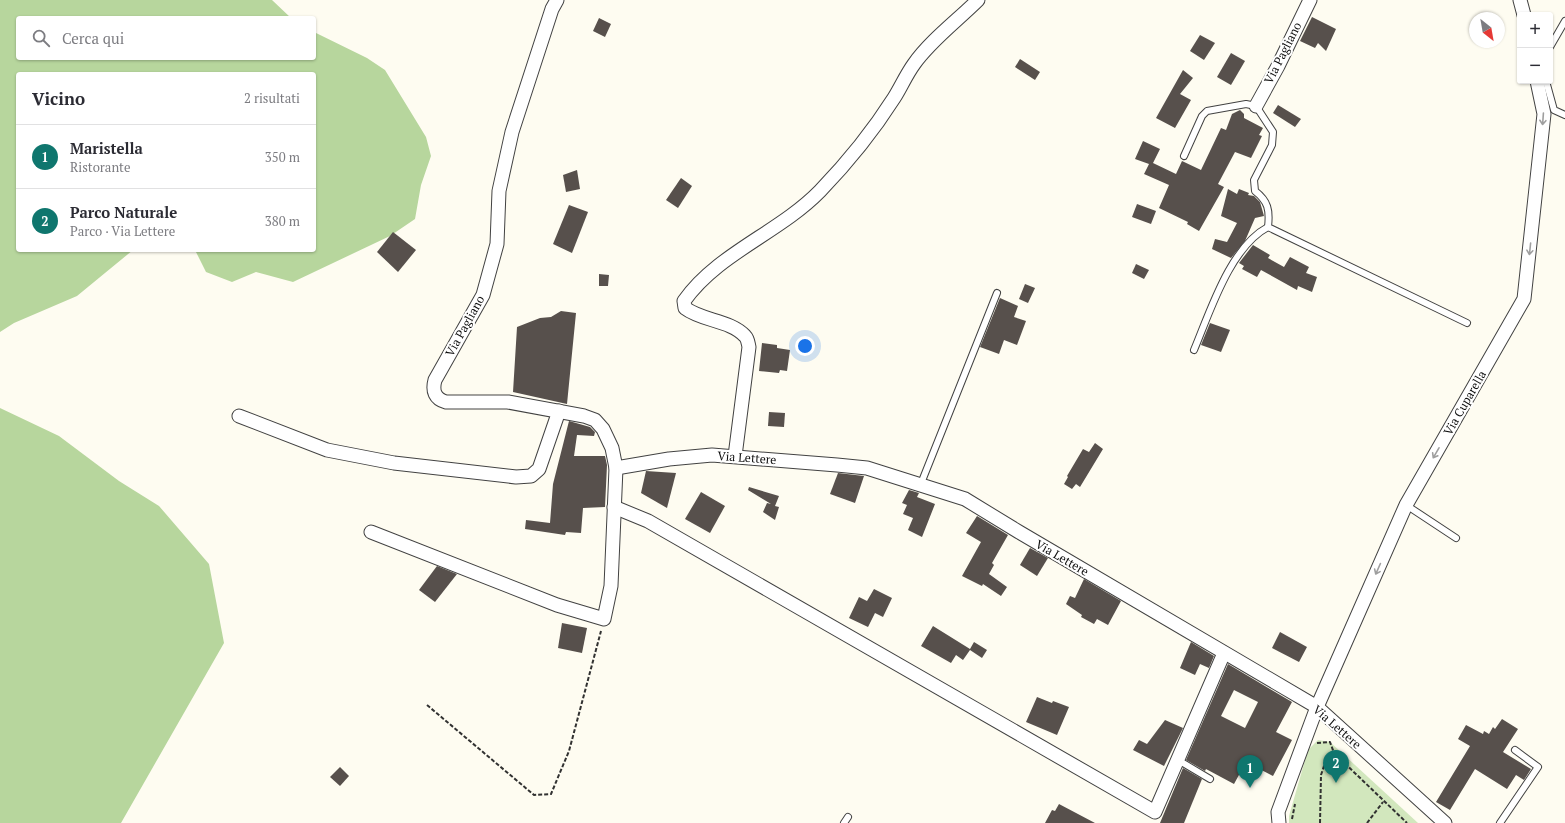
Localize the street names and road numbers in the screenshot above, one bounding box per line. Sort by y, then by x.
street label: Via Pagliano [1261,19,1305,86]
street label: Via Pagliano [442,292,488,359]
street label: Via Cuparella [1440,368,1489,438]
street label: Via Lettere [717,448,777,467]
street label: Via Lettere [1033,536,1092,579]
street label: Via Lettere [1310,702,1365,752]

